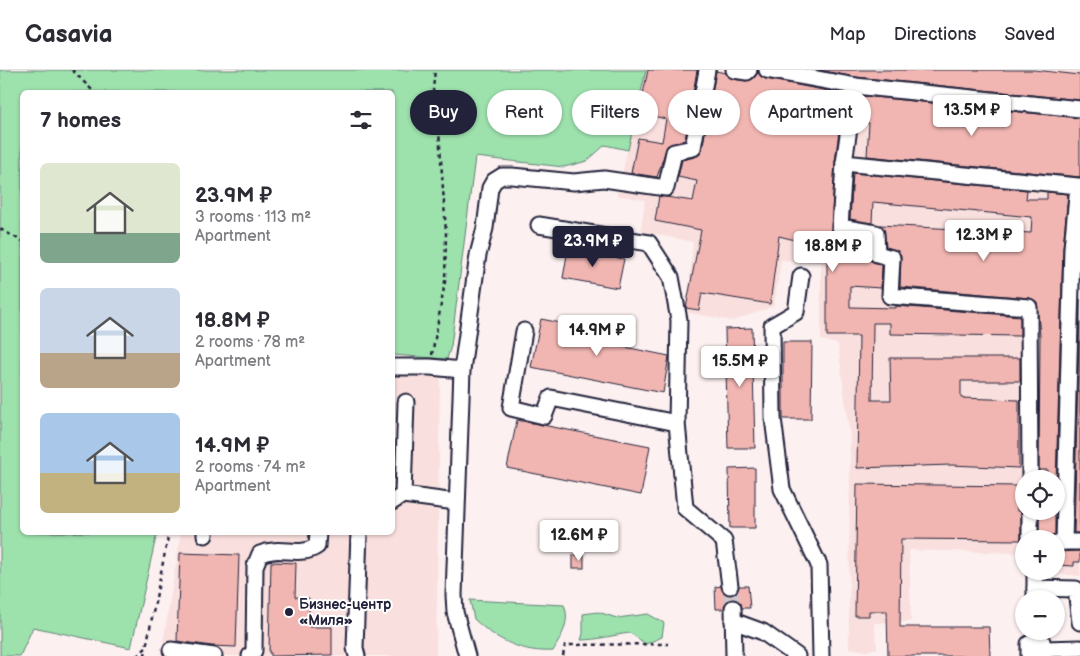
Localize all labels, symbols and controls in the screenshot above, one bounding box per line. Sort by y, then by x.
text: Casavia [25,20,112,49]
text: Map [830,24,866,45]
text: Directions [894,24,976,45]
text: Saved [1004,24,1055,45]
chip: Buy [410,90,477,135]
chip: Rent [487,90,562,135]
chip: Filters [572,90,658,135]
chip: New [668,90,740,135]
chip: Apartment [750,90,871,135]
pin: 13.5M ₽ [926,94,1018,137]
text: 13.5M ₽ [944,101,1000,120]
icon: filters [347,106,375,134]
text: 7 homes [40,108,121,133]
icon: home [80,183,140,243]
text: 23.9M ₽ [195,183,272,208]
text: 3 rooms · 113 m² [195,208,311,227]
pin: 12.3M ₽ [938,220,1030,262]
pin: 23.9M ₽ [547,226,639,268]
text: 12.3M ₽ [956,226,1012,245]
text: Apartment [195,227,271,246]
pin: 18.8M ₽ [787,230,879,273]
text: 23.9M ₽ [564,232,622,251]
text: 18.8M ₽ [805,237,861,256]
icon: home [80,308,140,368]
text: 18.8M ₽ [195,308,270,333]
pin: 14.9M ₽ [551,314,643,357]
text: 14.9M ₽ [569,321,625,340]
text: 2 rooms · 78 m² [195,333,305,352]
pin: 15.5M ₽ [694,346,786,388]
text: Apartment [195,352,271,371]
text: 15.5M ₽ [712,352,768,371]
icon: home [80,433,140,493]
text: 14.9M ₽ [195,433,269,458]
text: 2 rooms · 74 m² [195,458,306,477]
map controls [1015,470,1065,640]
button: locate [1015,470,1065,520]
text: Apartment [195,477,271,496]
pin: 12.6M ₽ [533,520,625,562]
text: 12.6M ₽ [551,526,607,545]
button: + [1015,530,1065,580]
button: − [1015,590,1065,640]
place label: Бизнес-центр «Миля» [299,596,392,629]
marker: Бизнес-центр «Миля» [283,606,295,618]

